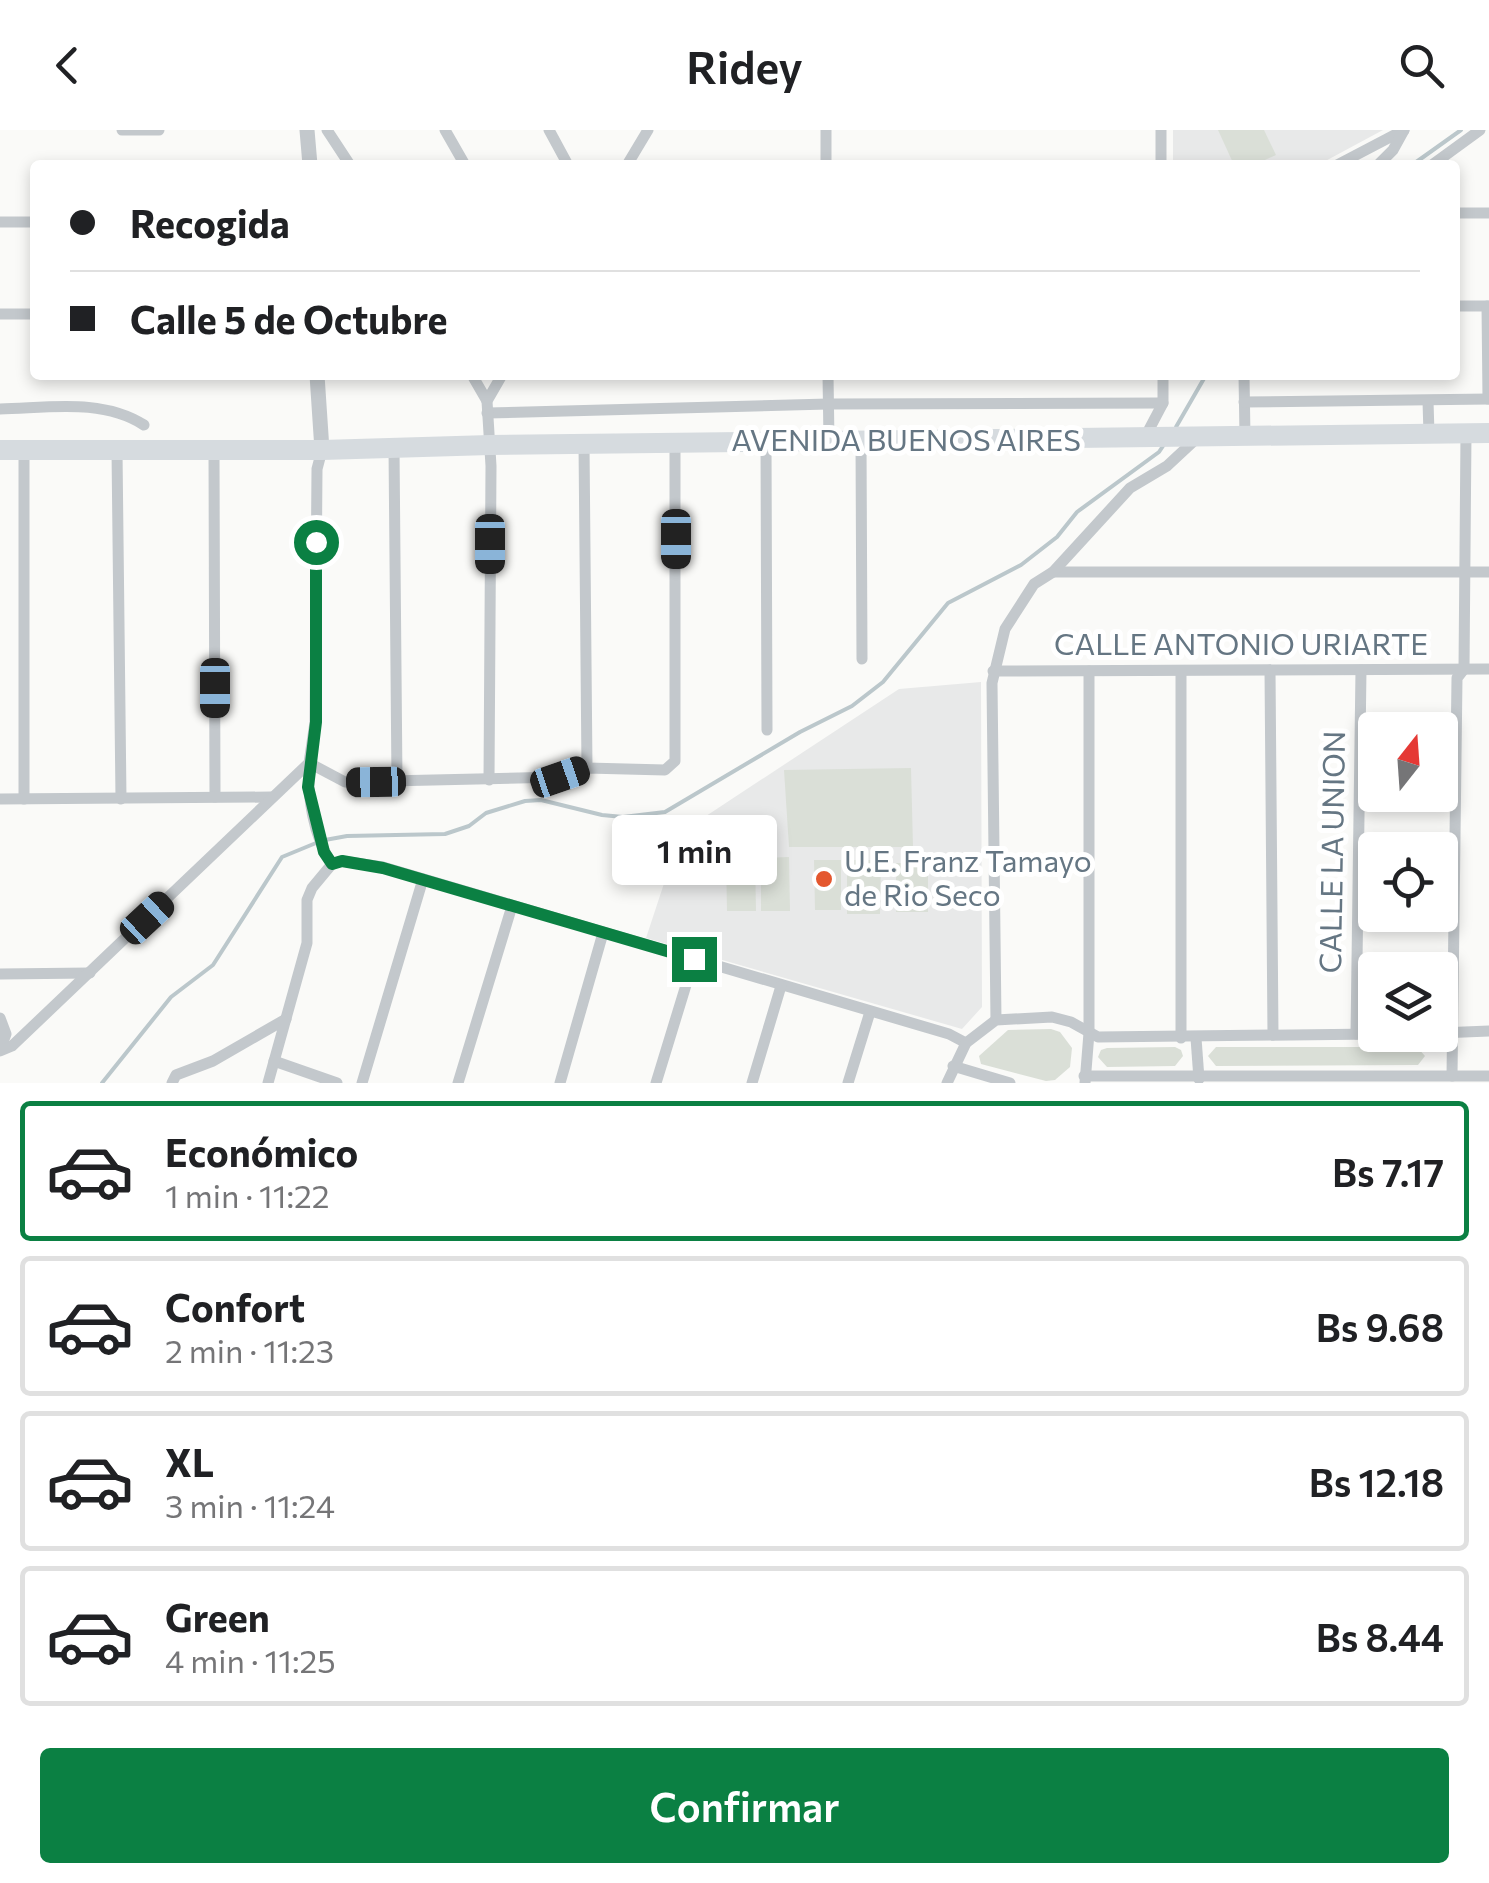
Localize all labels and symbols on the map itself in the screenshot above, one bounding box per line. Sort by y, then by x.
street label: AVENIDA BUENOS AIRES [731,420,1081,457]
car [661,509,691,569]
car [475,514,505,574]
route start [294,520,339,565]
street label: CALLE ANTONIO URIARTE [1054,624,1428,661]
car [200,658,230,718]
north arrow [1358,712,1458,812]
street label: CALLE LA UNION [1310,730,1351,974]
car [527,753,593,801]
car [346,766,406,798]
callout: 1 min [612,814,776,884]
place label: U.E. Franz Tamayo de Rio Seco [844,841,1092,912]
marker: U.E. Franz Tamayo de Rio Seco [813,868,835,890]
car [115,887,179,949]
route end [672,937,717,982]

